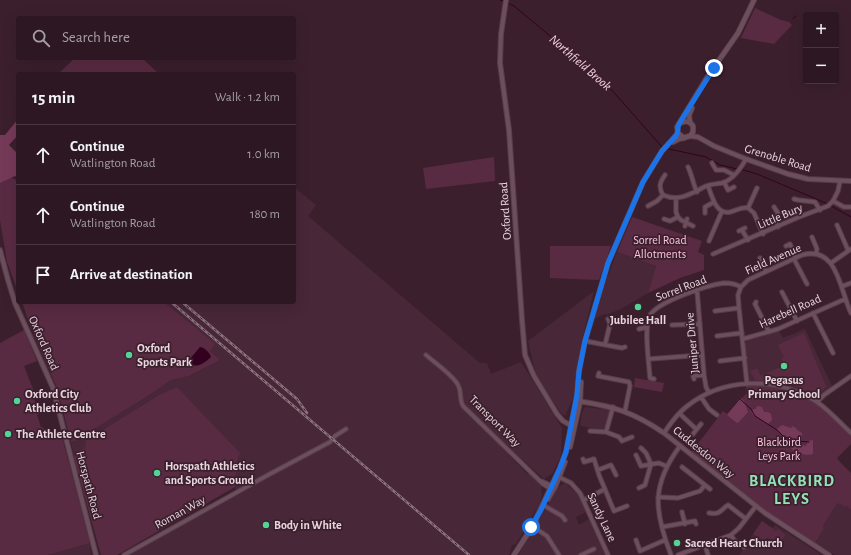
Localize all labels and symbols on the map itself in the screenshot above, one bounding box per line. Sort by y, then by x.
water label: Northfield Brook [546,33,614,93]
route end [705,59,723,77]
street label: Grenoble Road [743,142,813,174]
street label: Oxford Road [497,182,513,240]
street label: Little Bury [756,201,805,232]
park label: Sorrel Road Allotments [633,234,687,260]
street label: Field Avenue [743,241,803,277]
street label: Sorrel Road [654,273,708,303]
street label: Harebell Road [757,292,823,330]
marker: Jubilee Hall [633,302,643,312]
street label: Juniper Drive [683,312,701,374]
street label: Oxford Road [27,314,61,372]
place label: Jubilee Hall [610,314,666,326]
place label: Oxford Sports Park [137,342,192,368]
marker: Oxford Sports Park [124,350,134,360]
marker: Pegasus Primary School [779,361,789,371]
place label: Pegasus Primary School [748,374,820,401]
place label: Oxford City Athletics Club [25,388,91,414]
street label: Transport Way [466,393,523,450]
marker: Oxford City Athletics Club [12,396,22,406]
street label: Cuddesdon Way [670,424,737,481]
place label: The Athlete Centre [16,428,106,440]
marker: The Athlete Centre [3,429,13,439]
park label: Blackbird Leys Park [757,436,801,463]
street label: Horspath Road [74,450,104,520]
place label: Horspath Athletics and Sports Ground [165,460,255,486]
marker: Horspath Athletics and Sports Ground [152,468,162,478]
district label: BLACKBIRD LEYS [749,473,835,507]
street label: Sandy Lane [585,491,619,544]
street label: Roman Way [153,493,208,532]
route start [522,518,540,536]
place label: Body in White [274,519,342,532]
marker: Body in White [261,520,271,530]
place label: Sacred Heart Church [685,537,783,549]
marker: Sacred Heart Church [672,538,682,548]

